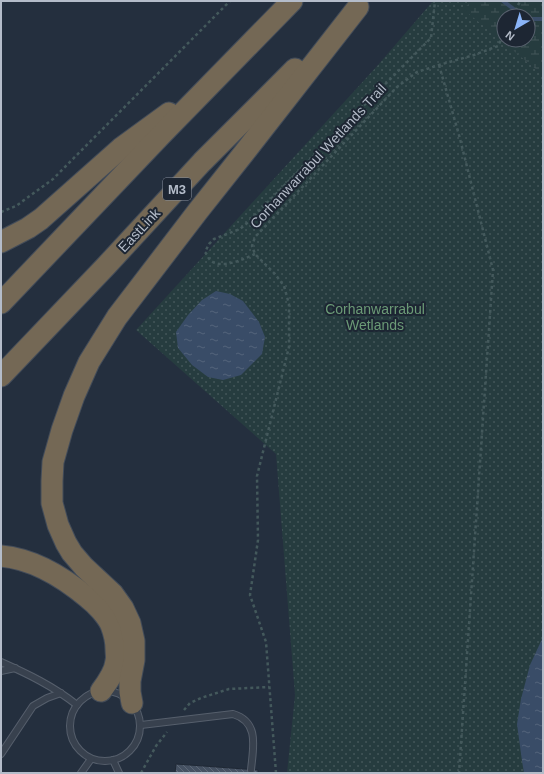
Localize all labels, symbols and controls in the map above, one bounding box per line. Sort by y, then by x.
north arrow [496,8,536,48]
text: N [503,29,517,43]
street label: Corhanwarrabul Wetlands Trail [247,80,389,232]
road number: M3 [163,178,191,200]
street label: EastLink [115,204,164,255]
park label: Corhanwarrabul Wetlands [325,301,425,333]

